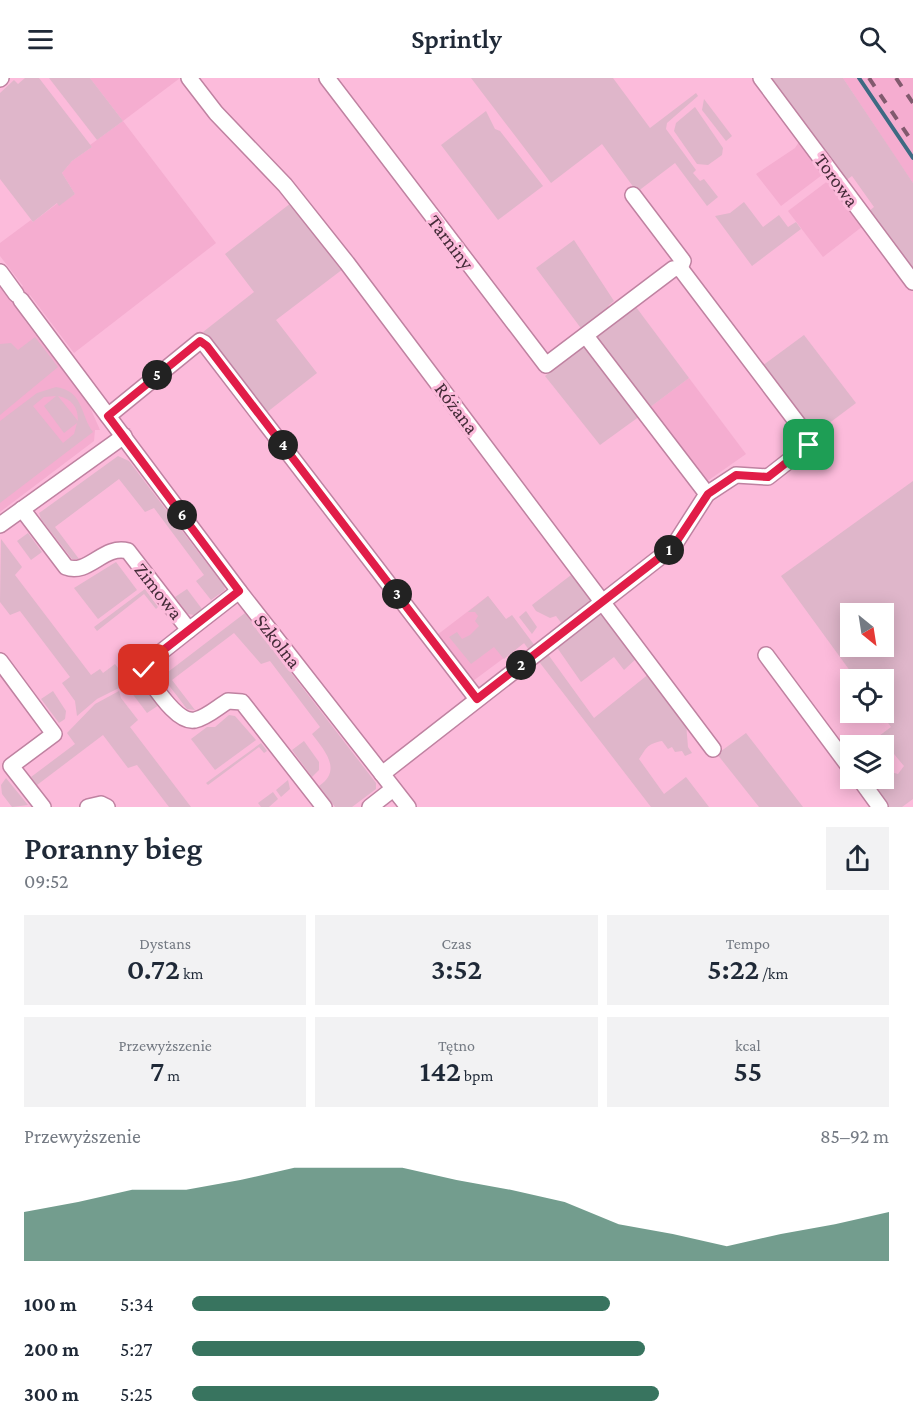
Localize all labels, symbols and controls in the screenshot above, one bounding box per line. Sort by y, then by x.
icon: menu [24,23,57,56]
icon: search [856,23,889,56]
text: Sprintly [411,24,502,54]
street label: Torowa [810,149,864,211]
street label: Tarniny [423,210,479,275]
pin: 5 [142,360,172,390]
text: 5 [153,366,161,383]
street label: Różana [431,378,483,438]
pin [783,419,834,470]
icon: arrive [792,428,825,461]
pin: 4 [268,430,298,460]
text: 4 [279,436,287,453]
pin: 6 [167,500,197,530]
text: 6 [178,506,186,523]
pin: 1 [654,535,684,565]
text: 1 [666,541,672,558]
street label: Zimowa [130,558,188,624]
pin: 3 [382,579,412,609]
text: 3 [393,585,401,602]
north arrow [840,603,894,657]
map controls [840,603,894,789]
street label: Szkolna [250,610,306,672]
pin [118,644,169,695]
pin: 2 [506,650,536,680]
icon: check [127,653,160,686]
text: 2 [517,656,525,673]
button: locate [840,669,894,723]
button: layers [840,735,894,789]
button: share [826,827,889,890]
text: Poranny bieg [24,829,203,866]
text: 09:52 [24,870,69,892]
text: Dystans [139,935,191,952]
text: Czas [442,935,471,952]
text: Tempo [726,935,770,952]
text: 0.72 [127,952,180,985]
text: 3:52 [431,952,482,985]
text: 5:22 [707,952,759,985]
text: km [180,965,203,982]
text: /km [759,965,788,982]
text: Przewyższenie [118,1037,212,1054]
text: Tętno [438,1037,475,1054]
text: kcal [735,1037,761,1054]
text: 7 [150,1054,164,1087]
text: 142 [420,1054,461,1087]
text: 55 [734,1054,762,1087]
text: m [164,1067,180,1084]
text: bpm [461,1067,493,1084]
text: Przewyższenie [24,1125,141,1147]
text: 85–92 m [820,1125,889,1147]
text: 100 m [24,1293,77,1315]
text: 5:34 [120,1293,154,1315]
text: 200 m [24,1338,79,1360]
text: 5:27 [120,1338,152,1360]
text: 300 m [24,1383,79,1405]
text: 5:25 [120,1383,153,1405]

